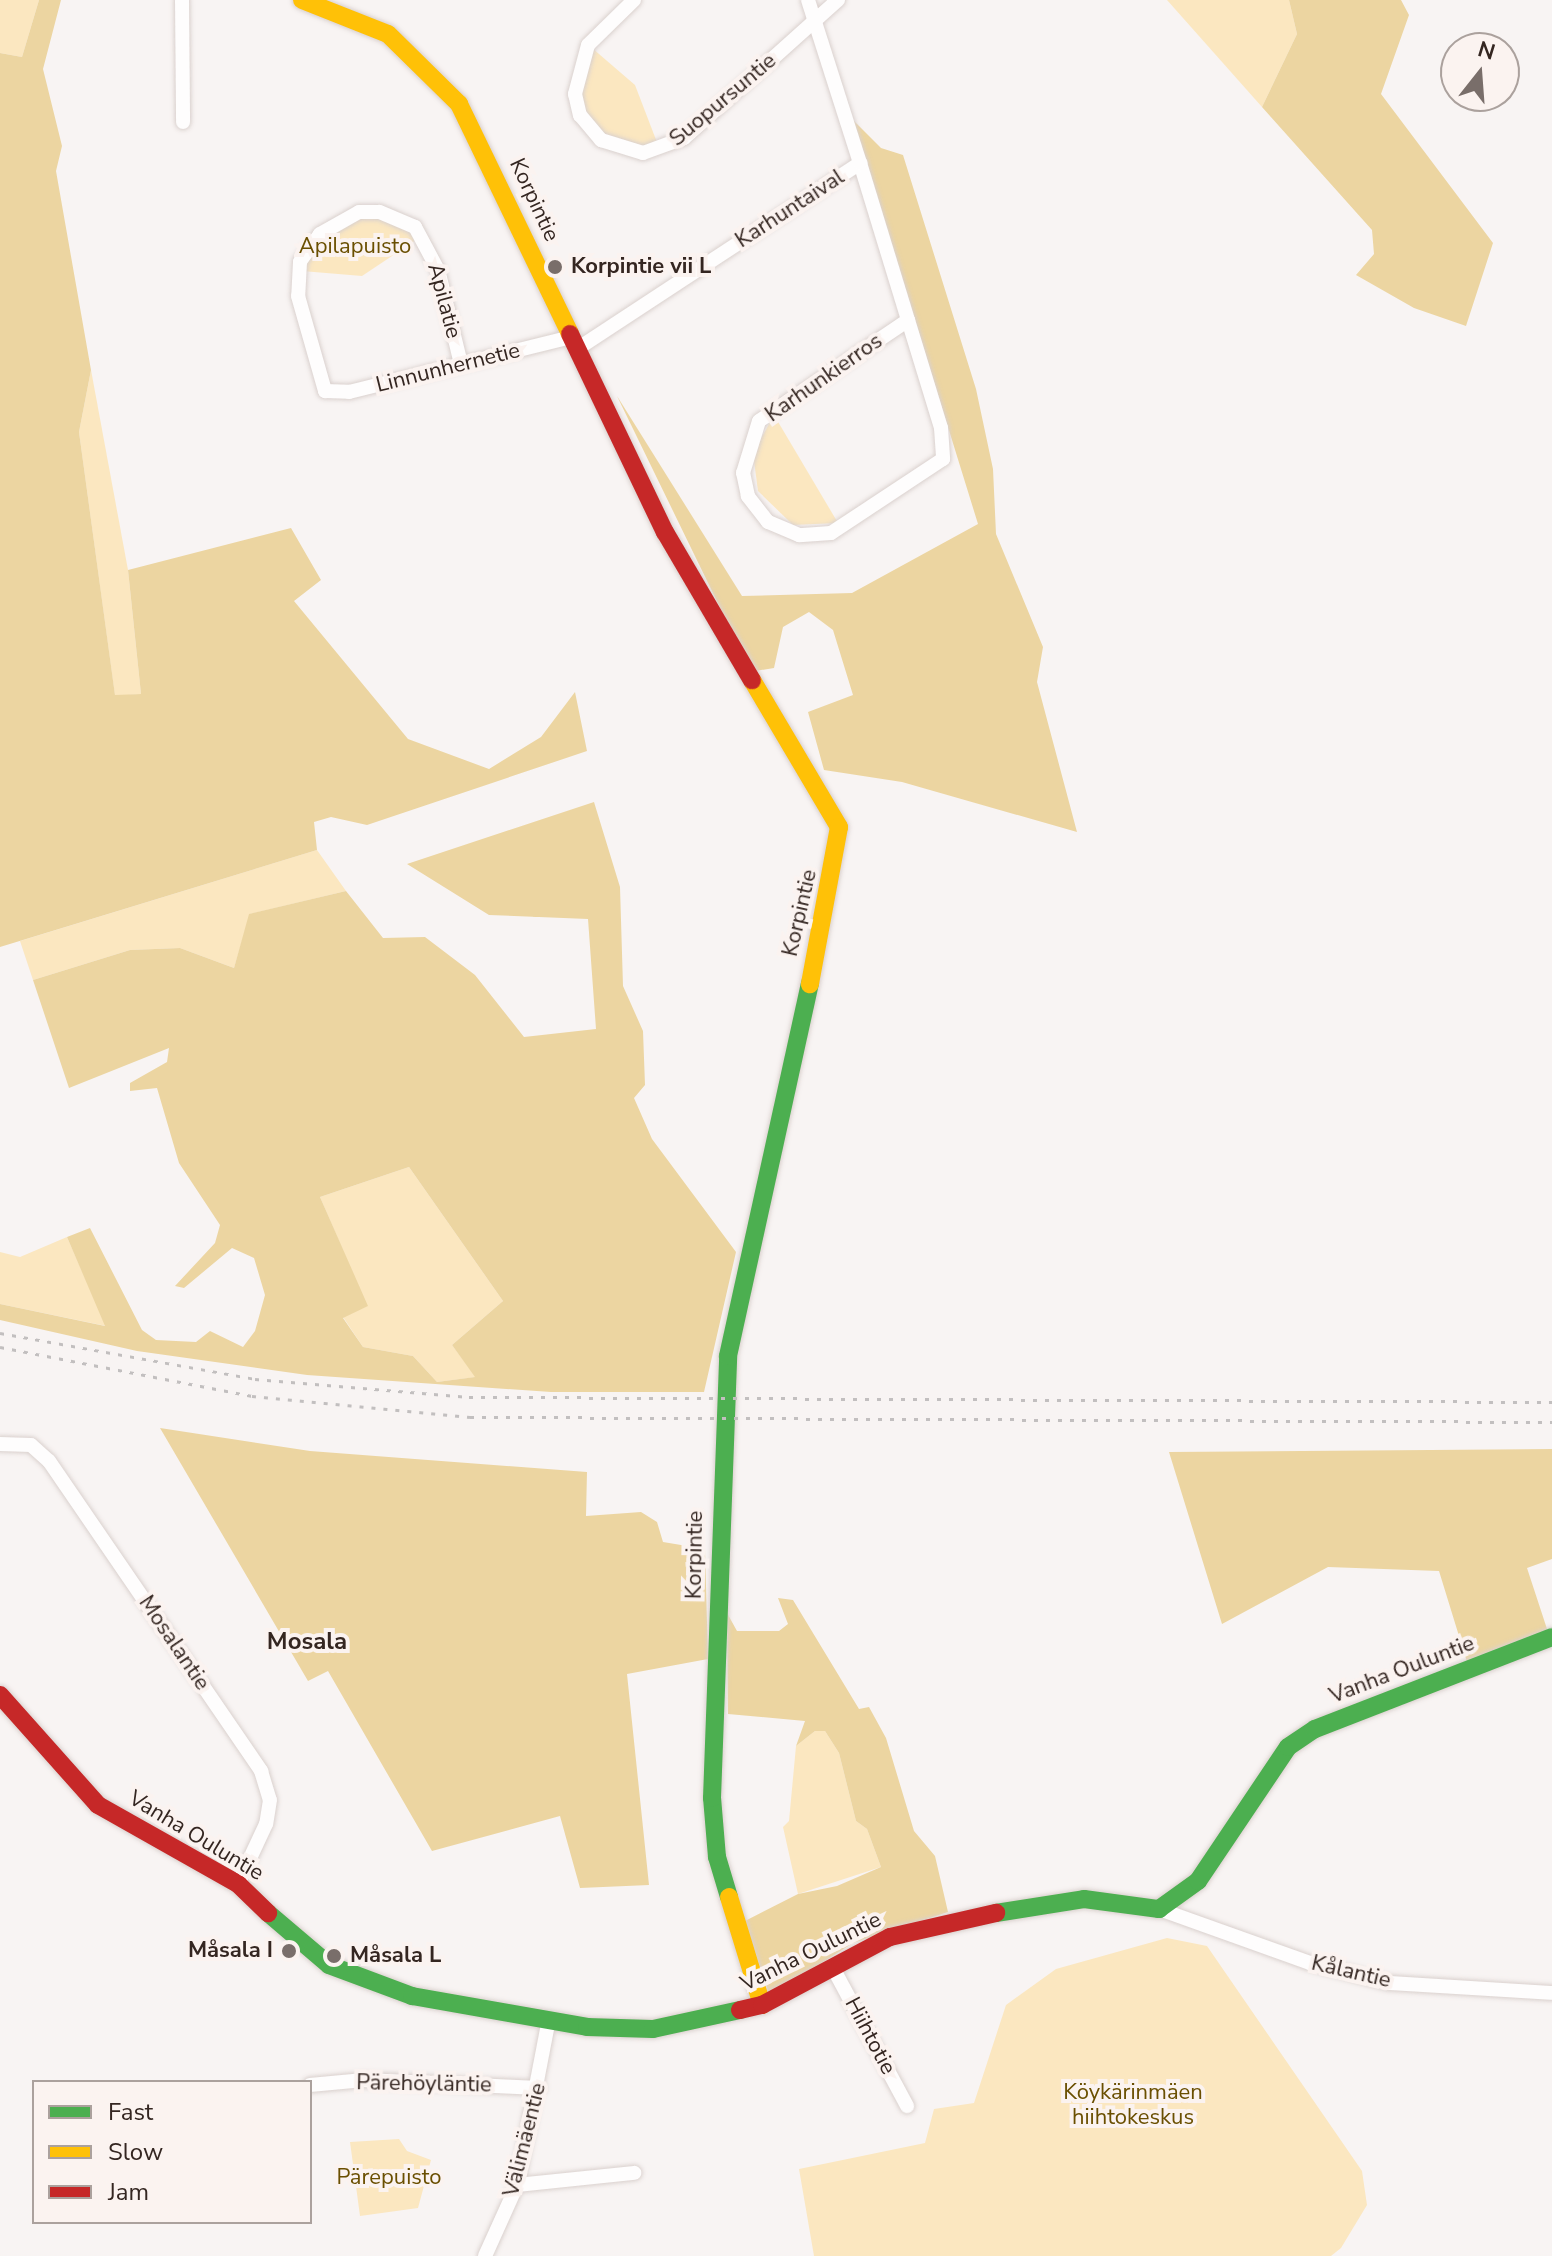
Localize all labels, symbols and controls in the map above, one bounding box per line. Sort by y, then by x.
north arrow [1440,32,1520,112]
text: N [1474,34,1499,68]
street label: Suopursuntie [664,48,782,152]
street label: Korpintie [503,154,565,246]
street label: Karhuntaival [731,164,849,254]
park label: Apilapuisto [299,234,411,260]
place label: Korpintie vii L [571,254,711,280]
marker: Korpintie vii L [546,258,564,276]
street label: Apilatie [421,261,467,341]
street label: Karhunkierros [760,328,888,428]
street label: Linnunhernetie [373,337,523,399]
street label: Korpintie [777,867,823,959]
street label: Korpintie [681,1511,709,1599]
street label: Mosalantie [133,1591,215,1695]
district label: Mosala [267,1628,347,1656]
street label: Vanha Ouluntie [1326,1630,1478,1710]
street label: Vanha Ouluntie [124,1785,268,1887]
street label: Vanha Ouluntie [736,1907,886,1997]
place label: Måsala I [188,1938,273,1964]
marker: Måsala I [280,1942,298,1960]
place label: Måsala L [350,1943,441,1969]
marker: Måsala L [325,1947,343,1965]
street label: Kålantie [1309,1950,1393,1994]
street label: Hiihtotie [839,1993,901,2079]
street label: Pärehöyläntie [356,2070,492,2098]
park label: Köykärinmäen hiihtokeskus [1063,2079,1203,2130]
legend [32,2080,312,2224]
street label: Välimäentie [498,2080,552,2200]
text: Fast [108,2096,153,2128]
text: Slow [108,2136,163,2168]
park label: Pärepuisto [336,2165,442,2191]
text: Jam [108,2176,149,2208]

